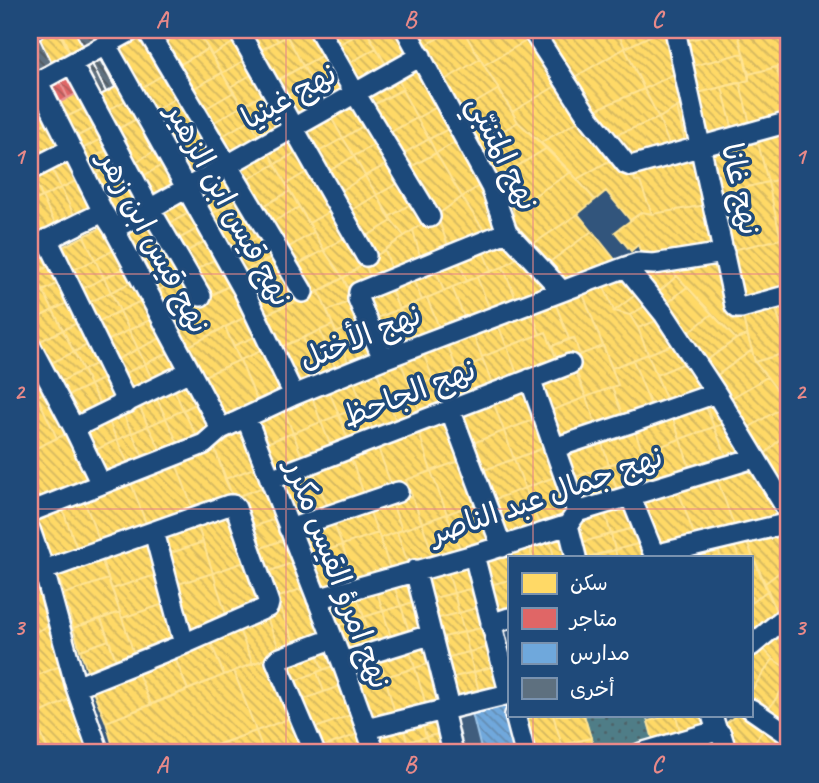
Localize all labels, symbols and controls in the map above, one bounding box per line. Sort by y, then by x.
text: A [156,5,170,34]
text: B [404,5,418,34]
text: C [652,5,666,34]
street label: نهج غينيا [235,54,344,139]
street label: نهج المتنبّي [453,89,547,220]
street label: نهج قيس ابن الزهير [155,94,300,313]
street label: نهج غانا [712,140,769,239]
street label: نهج قيس ابن زهر [88,141,218,340]
text: 1 [14,142,27,171]
text: 1 [795,142,808,171]
street label: نهج الأختل [293,295,427,379]
street label: نهج الجاحظ [337,350,481,437]
text: 2 [14,377,27,406]
text: 2 [795,377,808,406]
street label: نهج جمال عبد الناصر [421,437,668,555]
street label: نهج امرؤ القيس مكرر [275,451,399,694]
legend [508,556,752,716]
text: سكن [570,570,608,596]
text: متاجر [568,606,617,632]
text: 3 [14,613,27,642]
text: 3 [795,613,808,642]
text: مدارس [570,640,630,666]
text: أخرى [570,676,614,702]
text: A [156,750,170,779]
text: B [404,750,418,779]
text: C [652,750,666,779]

